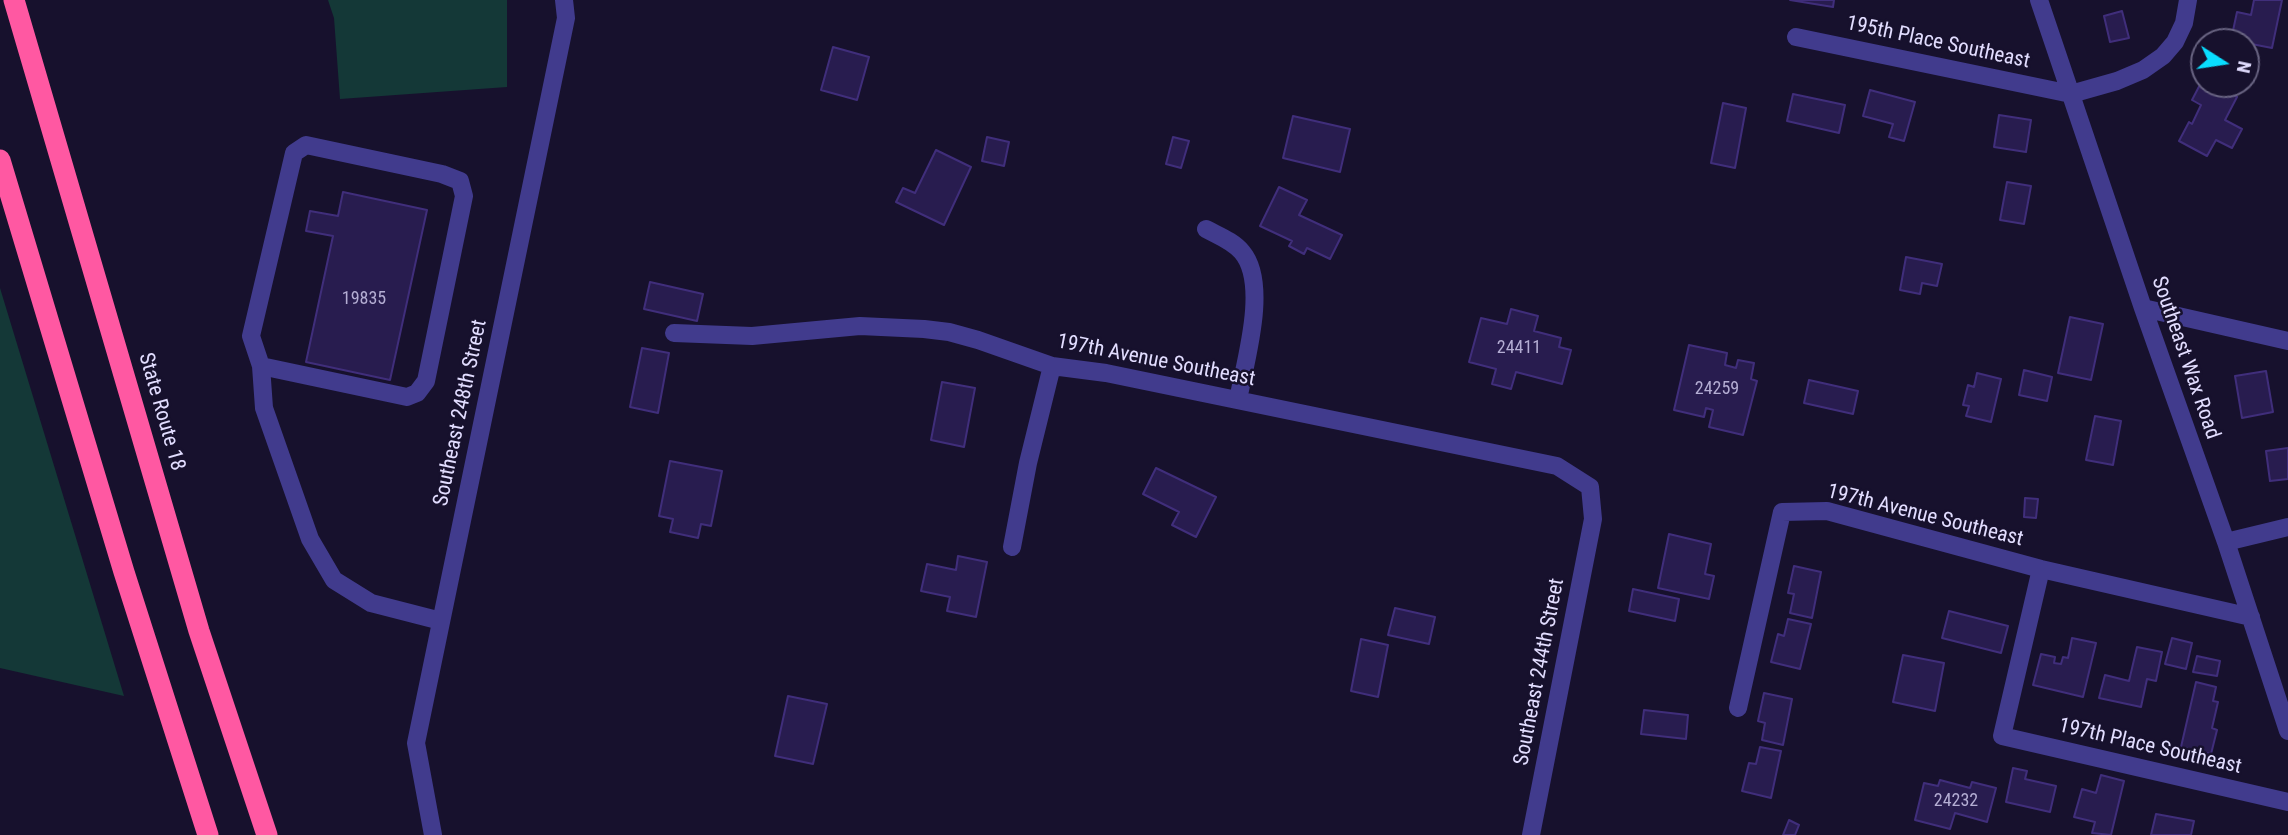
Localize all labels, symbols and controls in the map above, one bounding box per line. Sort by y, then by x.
street label: 195th Place Southeast [1844,11,2032,75]
north arrow [2190,28,2260,98]
text: N [2232,59,2257,75]
street label: Southeast Wax Road [2145,273,2225,443]
house number: 19835 [342,288,386,310]
street label: Southeast 248th Street [429,317,493,509]
street label: 197th Avenue Southeast [1055,329,1257,393]
house number: 24411 [1497,337,1541,359]
street label: State Route 18 [132,350,190,474]
house number: 24259 [1695,378,1739,400]
street label: 197th Avenue Southeast [1824,479,2026,553]
street label: Southeast 244th Street [1510,576,1570,768]
street label: 197th Place Southeast [2056,714,2244,780]
house number: 24232 [1934,790,1978,812]

